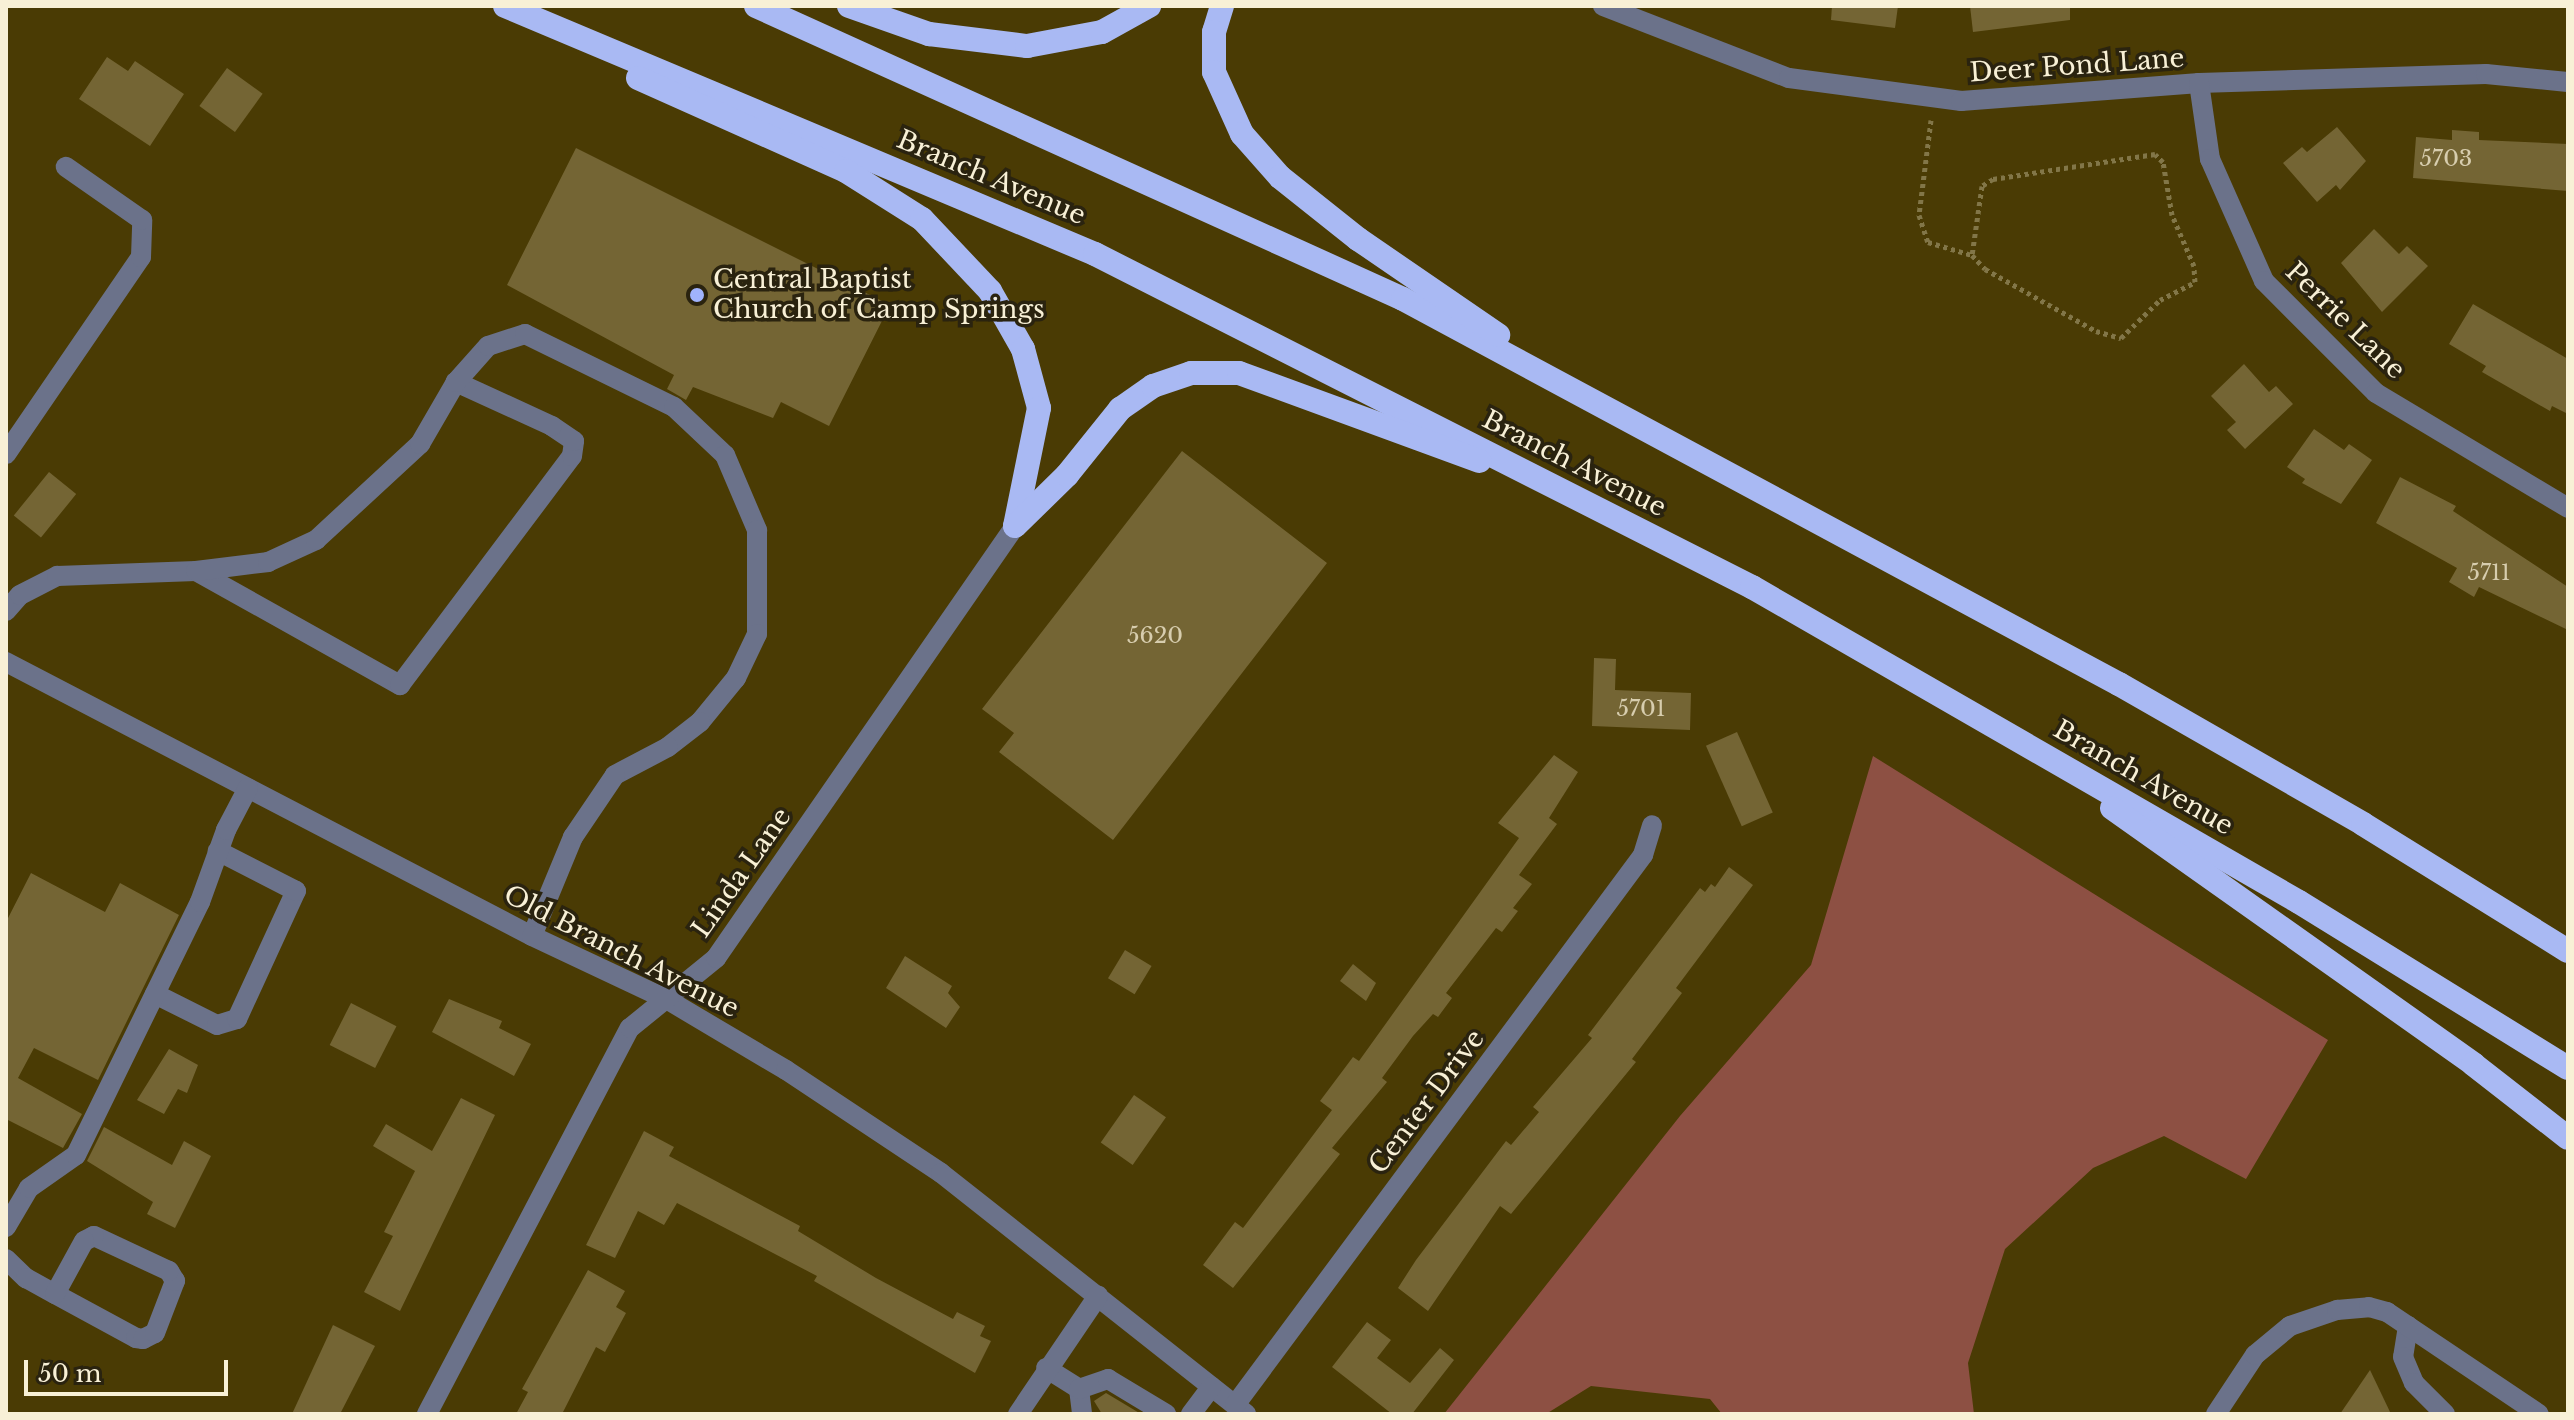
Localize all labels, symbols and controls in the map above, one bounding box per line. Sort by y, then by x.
street label: Deer Pond Lane [1968,43,2186,89]
street label: Branch Avenue [891,124,1091,232]
house number: 5703 [2420,146,2472,172]
street label: Perrie Lane [2279,256,2411,386]
place label: Central Baptist Church of Camp Springs [713,264,1045,326]
marker: Central Baptist Church of Camp Springs [688,286,706,304]
street label: Branch Avenue [1477,404,1671,524]
house number: 5711 [2467,560,2511,586]
house number: 5620 [1127,623,1183,649]
house number: 5701 [1616,696,1666,722]
street label: Branch Avenue [2047,714,2239,842]
street label: Linda Lane [686,802,798,944]
street label: Old Branch Avenue [498,879,744,1025]
street label: Center Drive [1363,1024,1491,1180]
scale bar [28,1344,232,1394]
text: 50 m [38,1359,101,1388]

